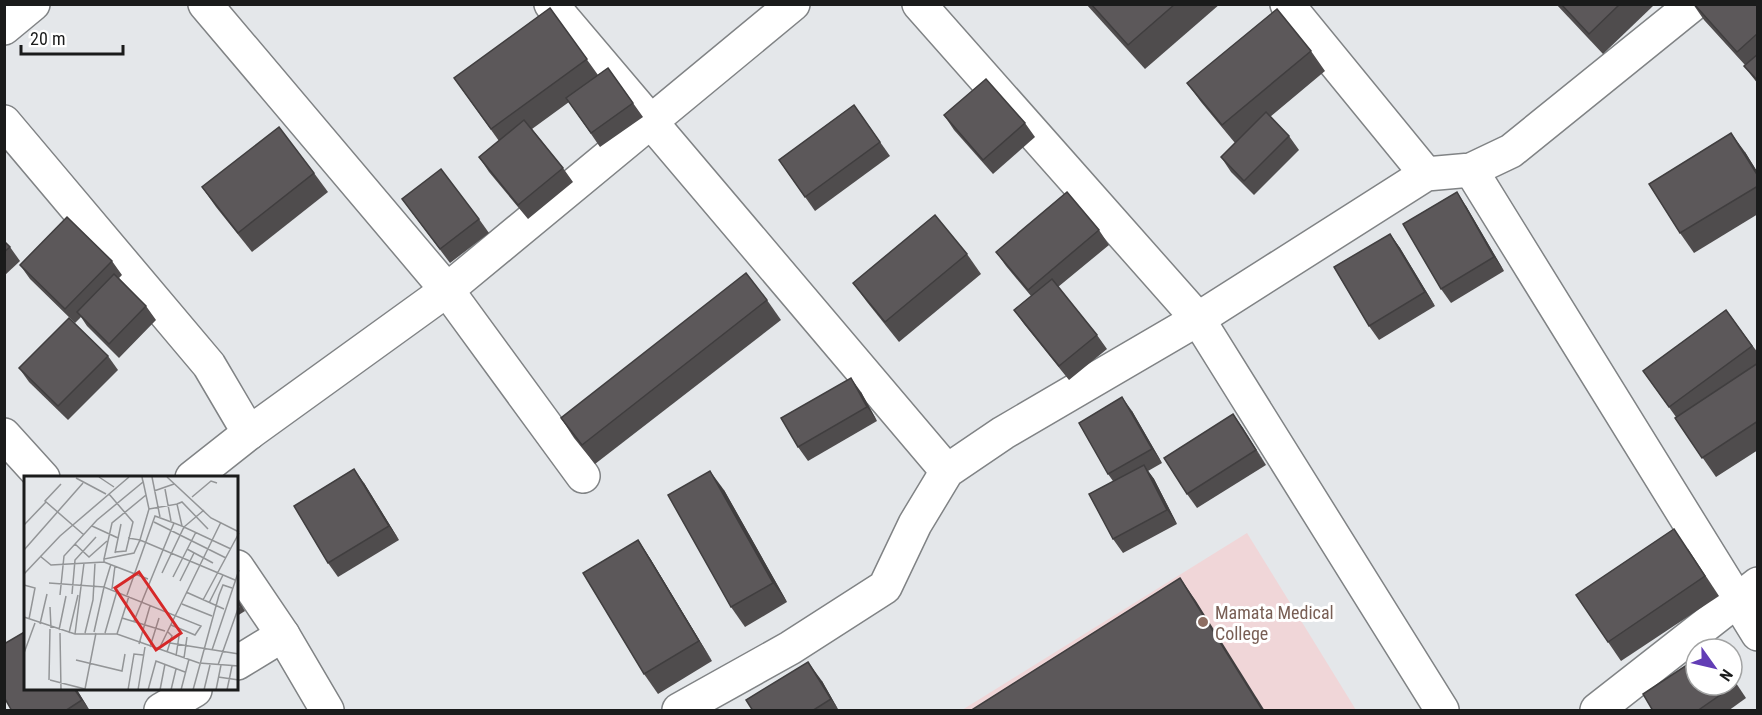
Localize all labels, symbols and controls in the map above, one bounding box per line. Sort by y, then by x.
scale bar [21,18,123,56]
text: 20 m [30,28,65,49]
inset map [24,476,238,691]
place label: Mamata Medical College [1215,602,1334,644]
marker: Mamata Medical College [1196,615,1210,629]
north arrow [1684,637,1744,697]
text: N [1715,666,1737,684]

